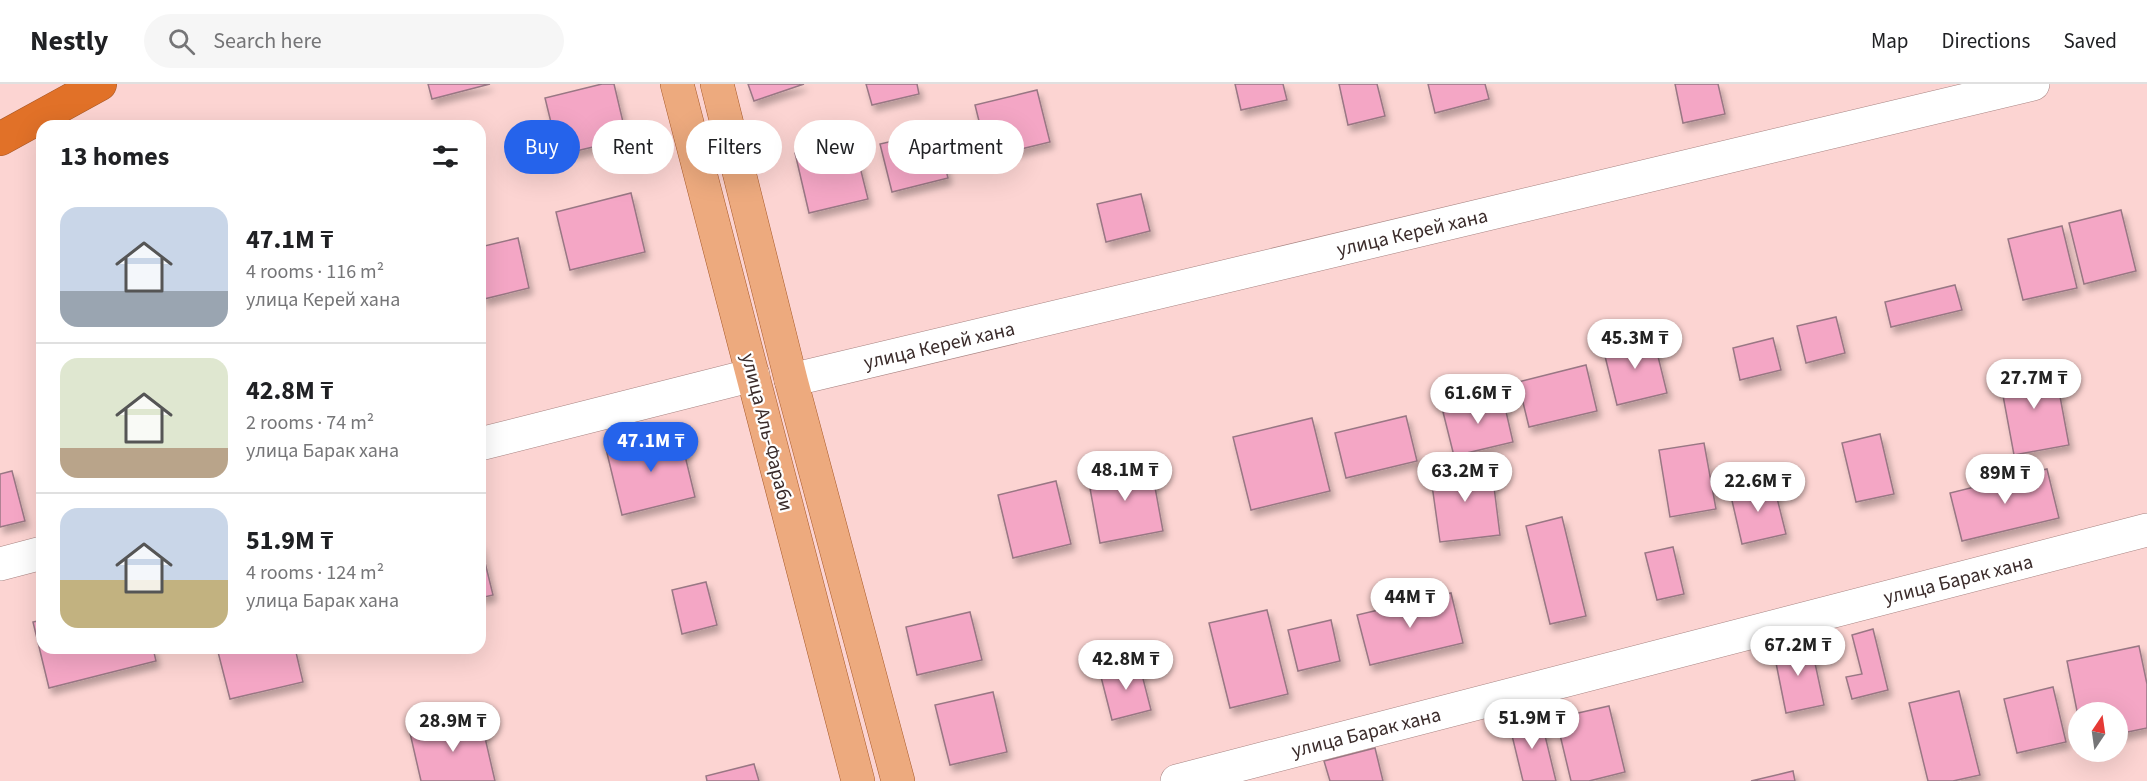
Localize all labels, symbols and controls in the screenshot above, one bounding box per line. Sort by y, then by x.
search box [144,14,564,68]
text: Nestly [30,21,108,61]
icon: search [165,25,198,58]
text: Search here [213,25,322,57]
text: Map [1871,26,1909,56]
text: Directions [1942,26,2030,56]
text: Saved [2063,26,2117,56]
chip: Buy [504,120,580,174]
chip: Rent [592,120,674,174]
chip: Filters [686,120,782,174]
chip: New [794,120,876,174]
chip: Apartment [888,120,1024,174]
text: 13 homes [60,138,169,175]
icon: filters [429,140,462,173]
street label: улица Керей хана [1334,202,1491,264]
text: 47.1M ₸ [246,221,334,258]
icon: home [108,231,180,303]
text: 4 rooms · 116 m² [246,258,384,286]
text: улица Керей хана [246,286,400,314]
street label: улица Керей хана [861,315,1018,377]
pin: 45.3M ₸ [1580,319,1690,370]
text: 45.3M ₸ [1601,324,1669,352]
street label: улица Аль-Фараби [734,350,800,514]
pin: 27.7M ₸ [1979,359,2089,410]
text: 27.7M ₸ [2000,364,2068,392]
text: 42.8M ₸ [246,372,334,409]
pin: 61.6M ₸ [1423,374,1533,425]
text: 61.6M ₸ [1444,379,1512,407]
icon: home [108,382,180,454]
text: 2 rooms · 74 m² [246,409,374,437]
pin: 47.1M ₸ [596,422,706,473]
text: 47.1M ₸ [617,427,685,455]
text: улица Барак хана [246,437,399,465]
pin: 48.1M ₸ [1070,451,1180,502]
pin: 63.2M ₸ [1410,452,1520,503]
pin: 89M ₸ [1963,454,2047,505]
text: 48.1M ₸ [1091,456,1159,484]
text: 63.2M ₸ [1431,457,1499,485]
text: 89M ₸ [1980,459,2030,487]
pin: 22.6M ₸ [1703,462,1813,513]
text: 22.6M ₸ [1724,467,1792,495]
text: 51.9M ₸ [246,522,334,559]
icon: home [108,532,180,604]
street label: улица Барак хана [1881,548,2036,612]
text: 4 rooms · 124 m² [246,559,384,587]
pin: 44M ₸ [1368,578,1452,629]
text: 44M ₸ [1385,583,1435,611]
text: улица Барак хана [246,587,399,615]
pin: 67.2M ₸ [1743,626,1853,677]
text: 67.2M ₸ [1764,631,1832,659]
pin: 42.8M ₸ [1071,640,1181,691]
text: 42.8M ₸ [1092,645,1160,673]
pin: 51.9M ₸ [1477,699,1587,750]
street label: улица Барак хана [1289,701,1444,765]
pin: 28.9M ₸ [398,702,508,753]
north arrow [2068,702,2128,762]
map controls [2068,702,2128,762]
text: 51.9M ₸ [1498,704,1566,732]
text: 28.9M ₸ [419,707,487,735]

